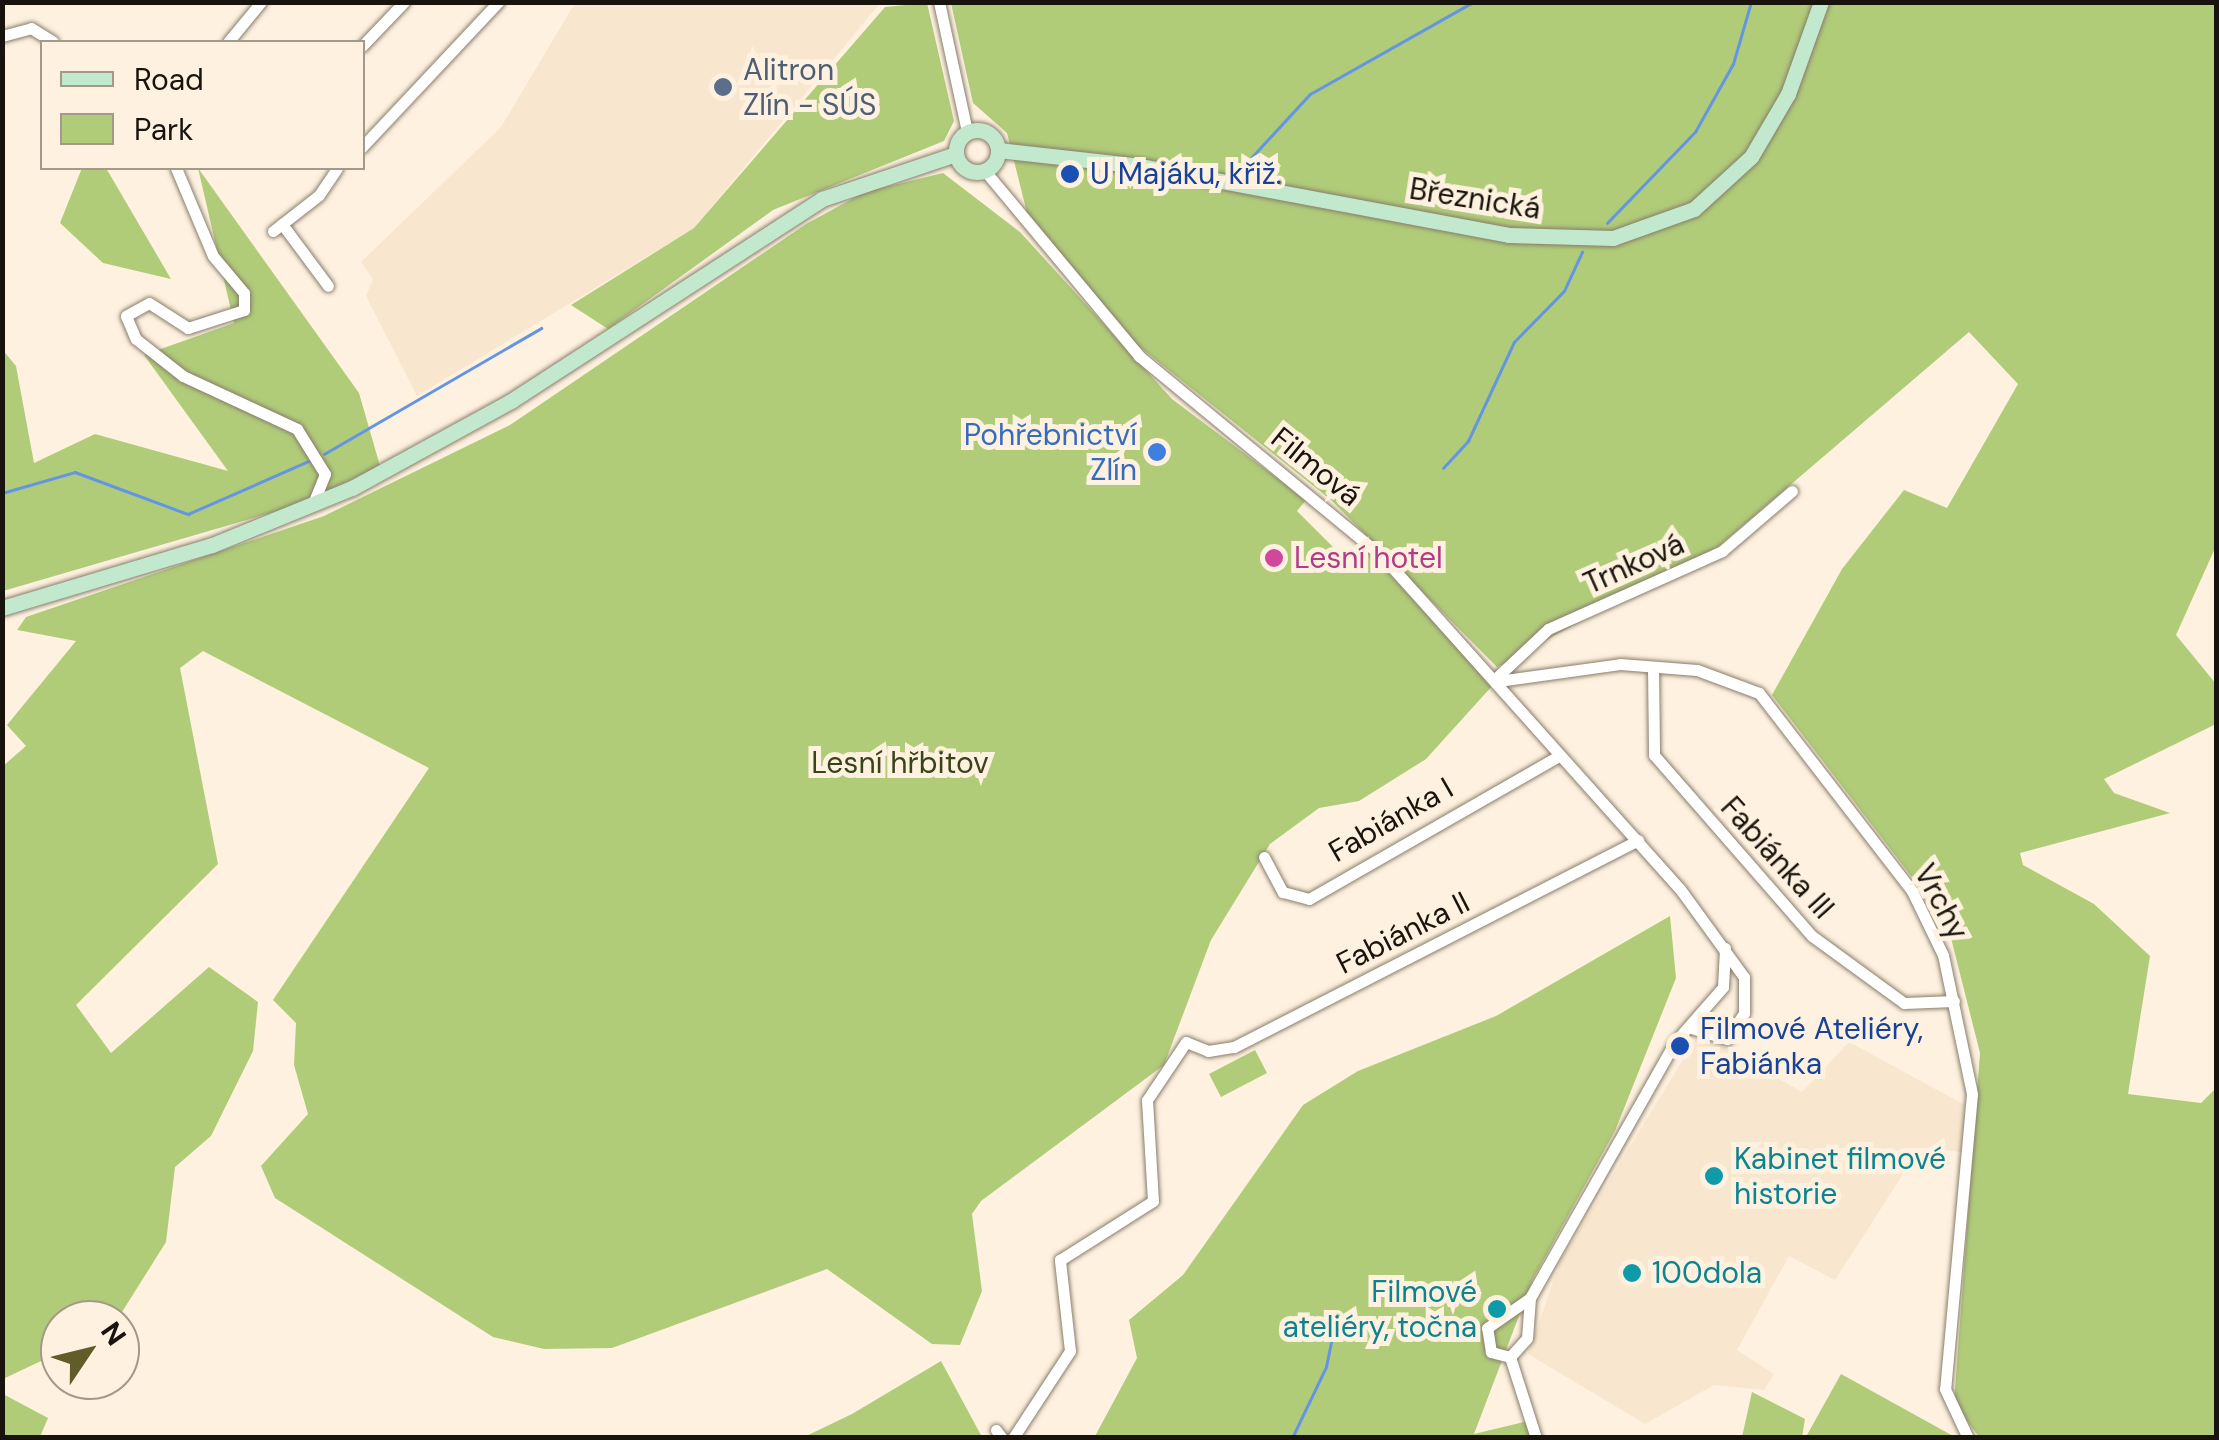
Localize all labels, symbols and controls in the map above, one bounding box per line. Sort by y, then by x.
legend [40,40,365,170]
place label: Alitron Zlín - SÚS [743,52,876,122]
text: Road [134,60,204,99]
marker: Alitron Zlín - SÚS [712,76,734,98]
text: Park [134,110,193,149]
place label: U Majáku, křiž. [1090,156,1282,192]
marker: U Majáku, křiž. [1059,163,1081,185]
street label: Březnická [1407,171,1543,227]
place label: Pohřebnictví Zlín [964,417,1137,488]
street label: Filmová [1264,420,1368,514]
marker: Pohřebnictví Zlín [1146,441,1168,463]
street label: Trnková [1578,526,1690,602]
place label: Lesní hotel [1294,540,1443,576]
marker: Lesní hotel [1263,547,1285,569]
park label: Lesní hřbitov [811,745,989,781]
street label: Fabiánka I [1323,770,1459,870]
street label: Fabiánka III [1713,790,1841,926]
street label: Vrchy [1906,858,1976,946]
street label: Fabiánka II [1331,884,1475,982]
place label: Filmové Ateliéry, Fabiánka [1700,1011,1923,1082]
marker: Filmové Ateliéry, Fabiánka [1669,1035,1691,1057]
place label: Kabinet filmové historie [1734,1141,1946,1212]
marker: Kabinet filmové historie [1703,1165,1725,1187]
place label: 100dola [1652,1255,1762,1291]
marker: 100dola [1621,1262,1643,1284]
place label: Filmové ateliéry, točna [1283,1274,1477,1344]
marker: Filmové ateliéry, točna [1486,1298,1508,1320]
north arrow [40,1300,140,1400]
text: N [92,1315,134,1353]

